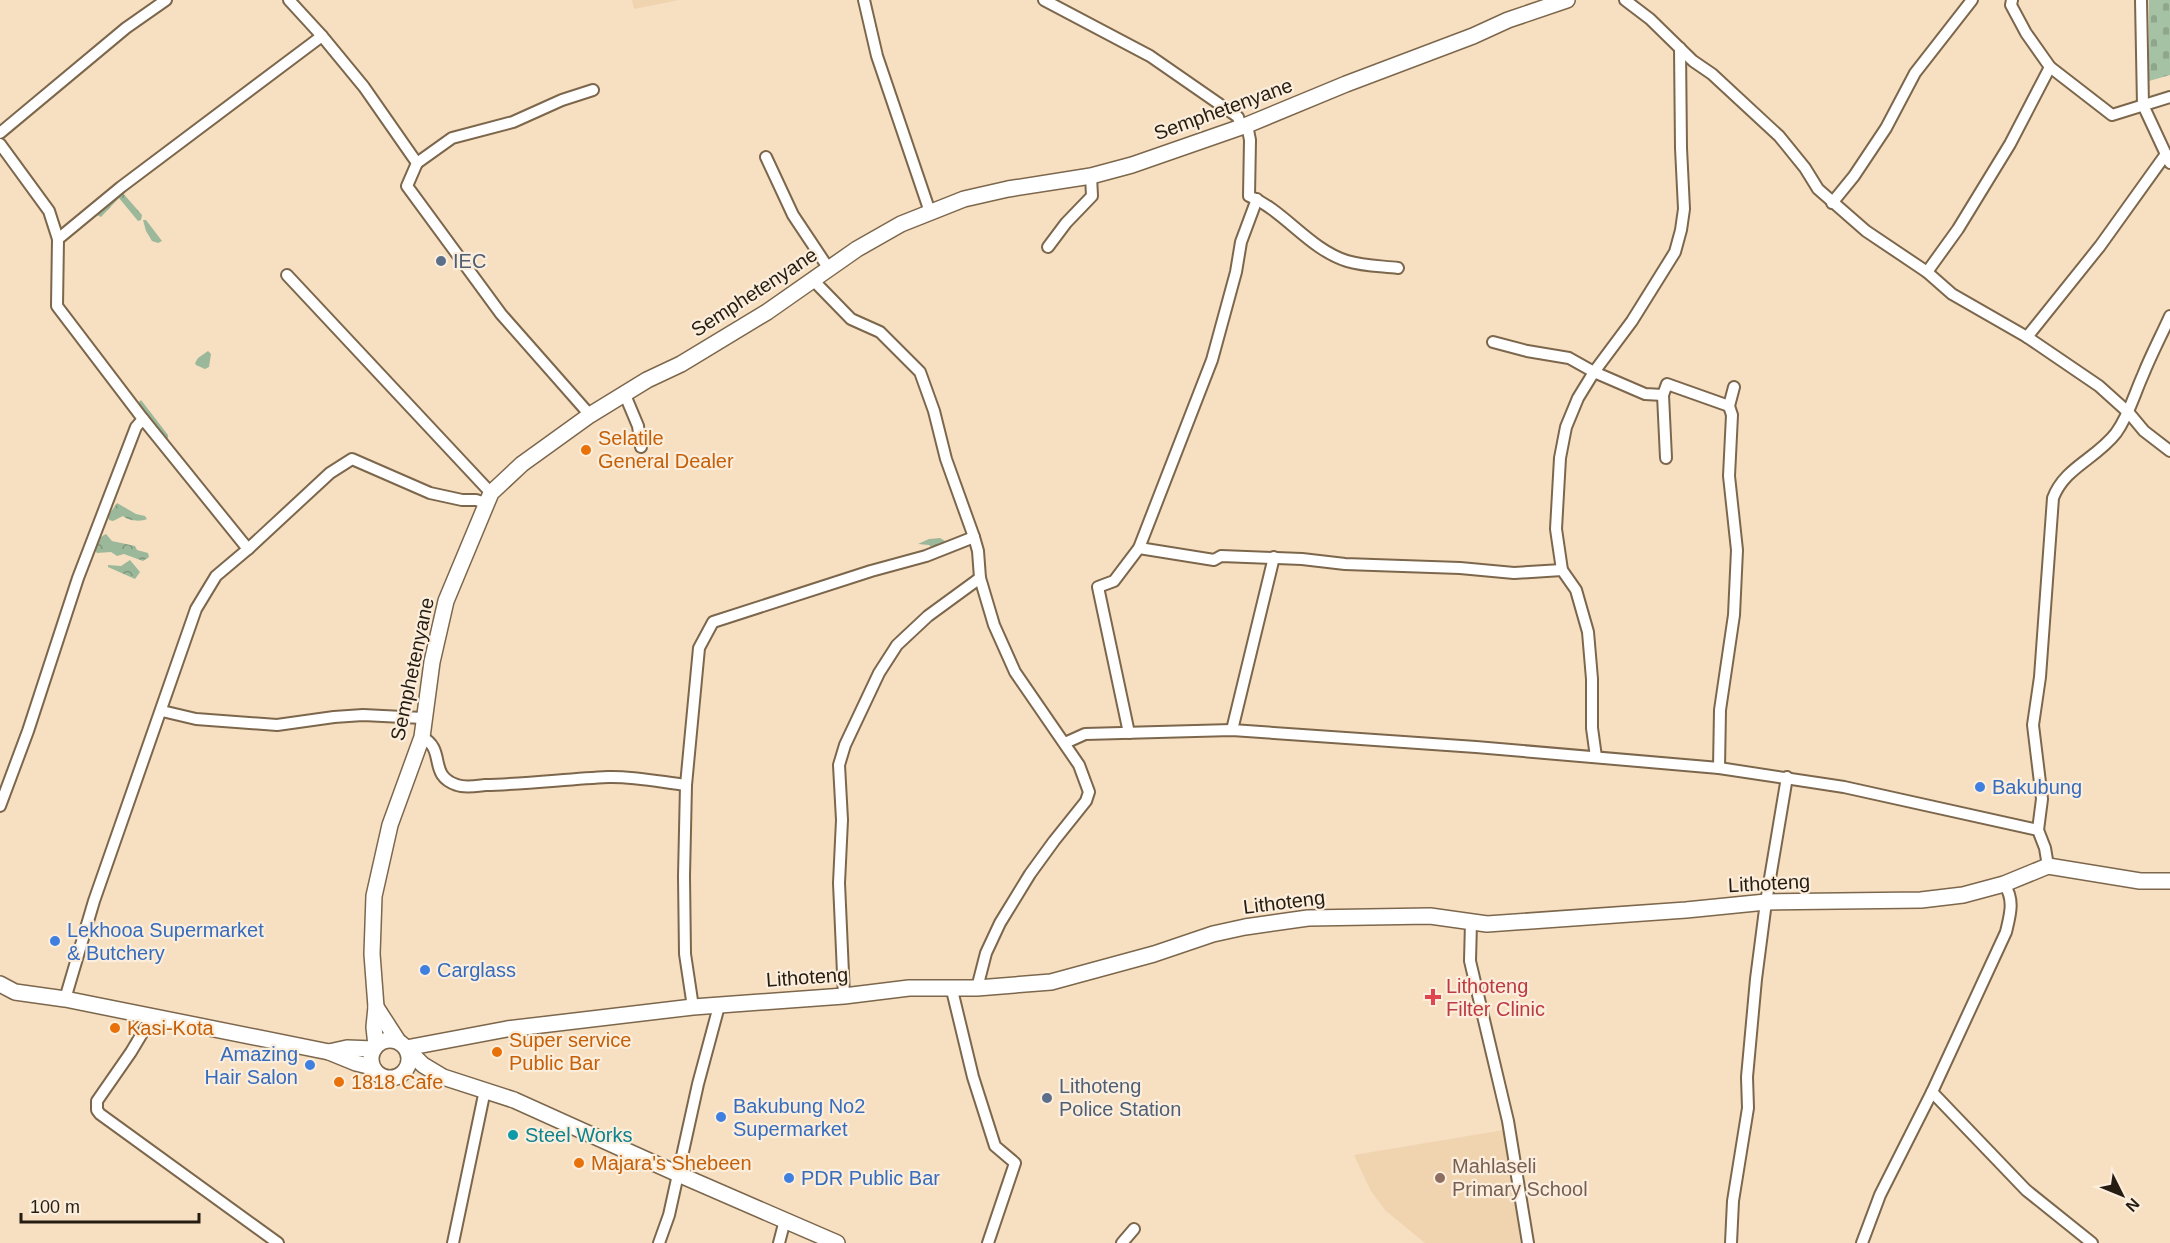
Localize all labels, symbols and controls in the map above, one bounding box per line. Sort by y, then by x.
street label: Semphetenyane [1151,74,1295,144]
street label: Semphetenyane [687,243,821,341]
place label: IEC [453,250,486,272]
marker: IEC [434,254,448,268]
place label: Selatile General Dealer [598,427,734,472]
marker: Selatile General Dealer [579,443,593,457]
street label: Semphetenyane [386,595,438,743]
place label: Bakubung [1992,776,2082,798]
marker: Bakubung [1973,780,1987,794]
street label: Lithoteng [1727,870,1811,896]
street label: Lithoteng [1242,886,1326,918]
place label: Lekhooa Supermarket & Butchery [67,919,264,964]
marker: Lekhooa Supermarket & Butchery [48,934,62,948]
place label: Carglass [437,959,516,981]
marker: Carglass [418,963,432,977]
street label: Lithoteng [765,963,849,991]
place label: Lithoteng Filter Clinic [1446,975,1545,1020]
marker: Lithoteng Filter Clinic [1424,988,1442,1006]
place label: Kasi-Kota [127,1017,215,1039]
marker: Kasi-Kota [108,1021,122,1035]
place label: Super service Public Bar [509,1029,631,1074]
place label: Amazing Hair Salon [205,1043,298,1088]
marker: Super service Public Bar [490,1045,504,1059]
marker: Amazing Hair Salon [303,1058,317,1072]
place label: 1818 Cafe [351,1071,443,1093]
marker: 1818 Cafe [332,1075,346,1089]
place label: Lithoteng Police Station [1059,1075,1181,1120]
marker: Lithoteng Police Station [1040,1091,1054,1105]
place label: Bakubung No2 Supermarket [733,1095,865,1140]
marker: Bakubung No2 Supermarket [714,1110,728,1124]
place label: Steel Works [525,1124,632,1146]
marker: Steel Works [506,1128,520,1142]
place label: Majara's Shebeen [591,1152,752,1174]
place label: Mahlaseli Primary School [1452,1155,1588,1200]
marker: Majara's Shebeen [572,1156,586,1170]
north arrow [2092,1165,2152,1225]
place label: PDR Public Bar [801,1167,940,1189]
marker: PDR Public Bar [782,1171,796,1185]
marker: Mahlaseli Primary School [1433,1171,1447,1185]
scale bar [21,1186,200,1224]
text: N [2122,1195,2143,1215]
text: 100 m [30,1197,80,1217]

